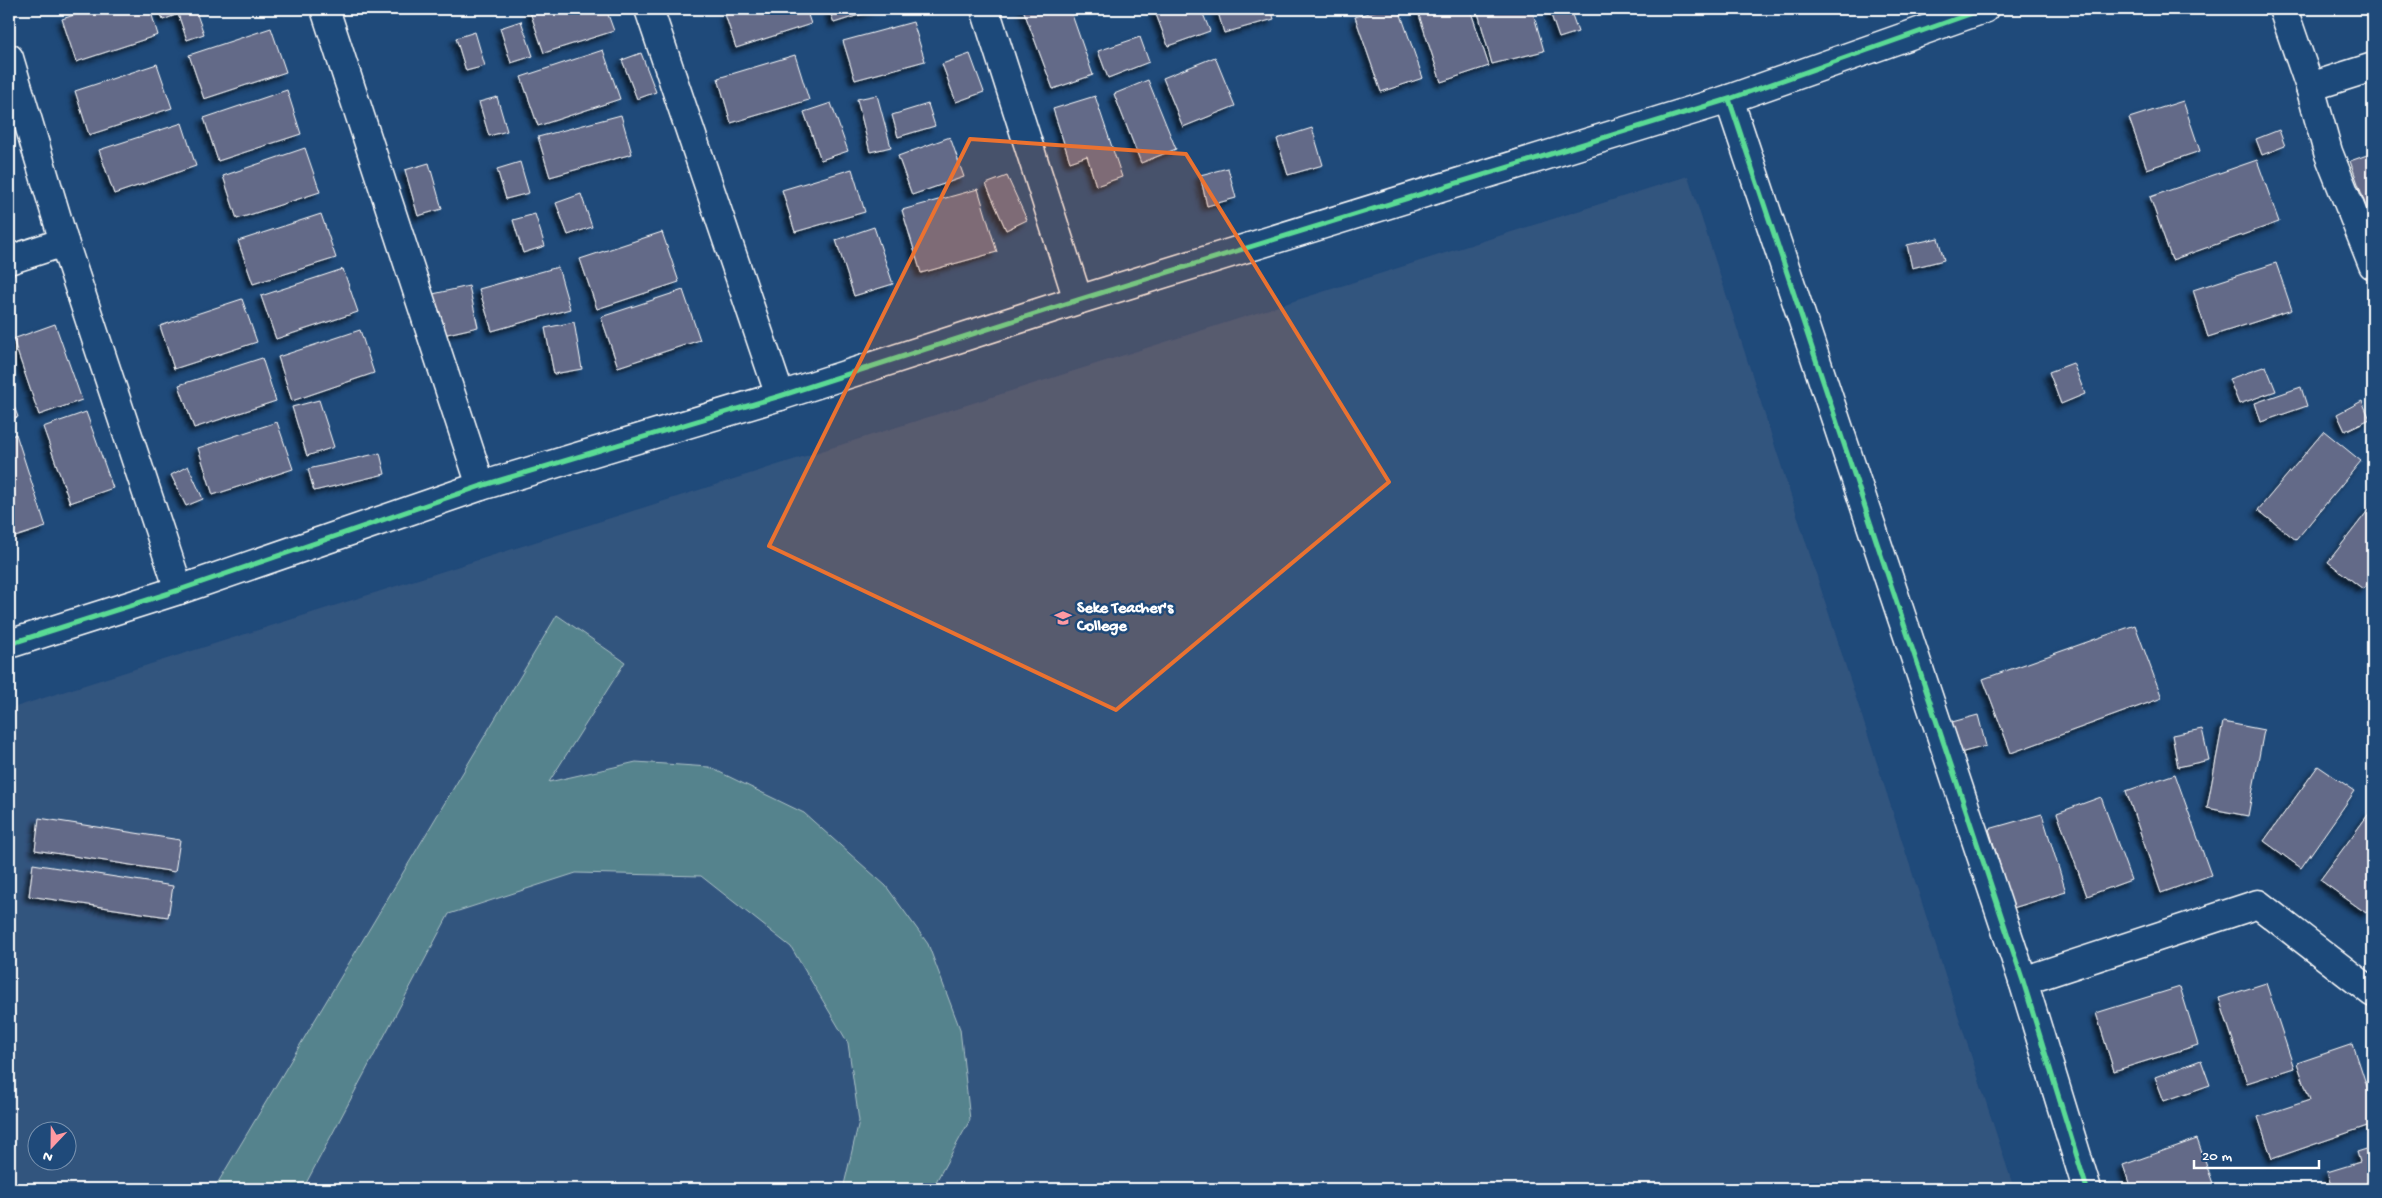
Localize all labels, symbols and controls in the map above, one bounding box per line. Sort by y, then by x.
place label: Seke Teacher's College [1076,600,1174,637]
school or university icon: Seke Teacher's College [1053,608,1073,628]
north arrow [28,1120,78,1170]
scale bar [2194,1138,2320,1170]
text: N [41,1146,55,1165]
text: 20 m [2202,1148,2232,1166]

